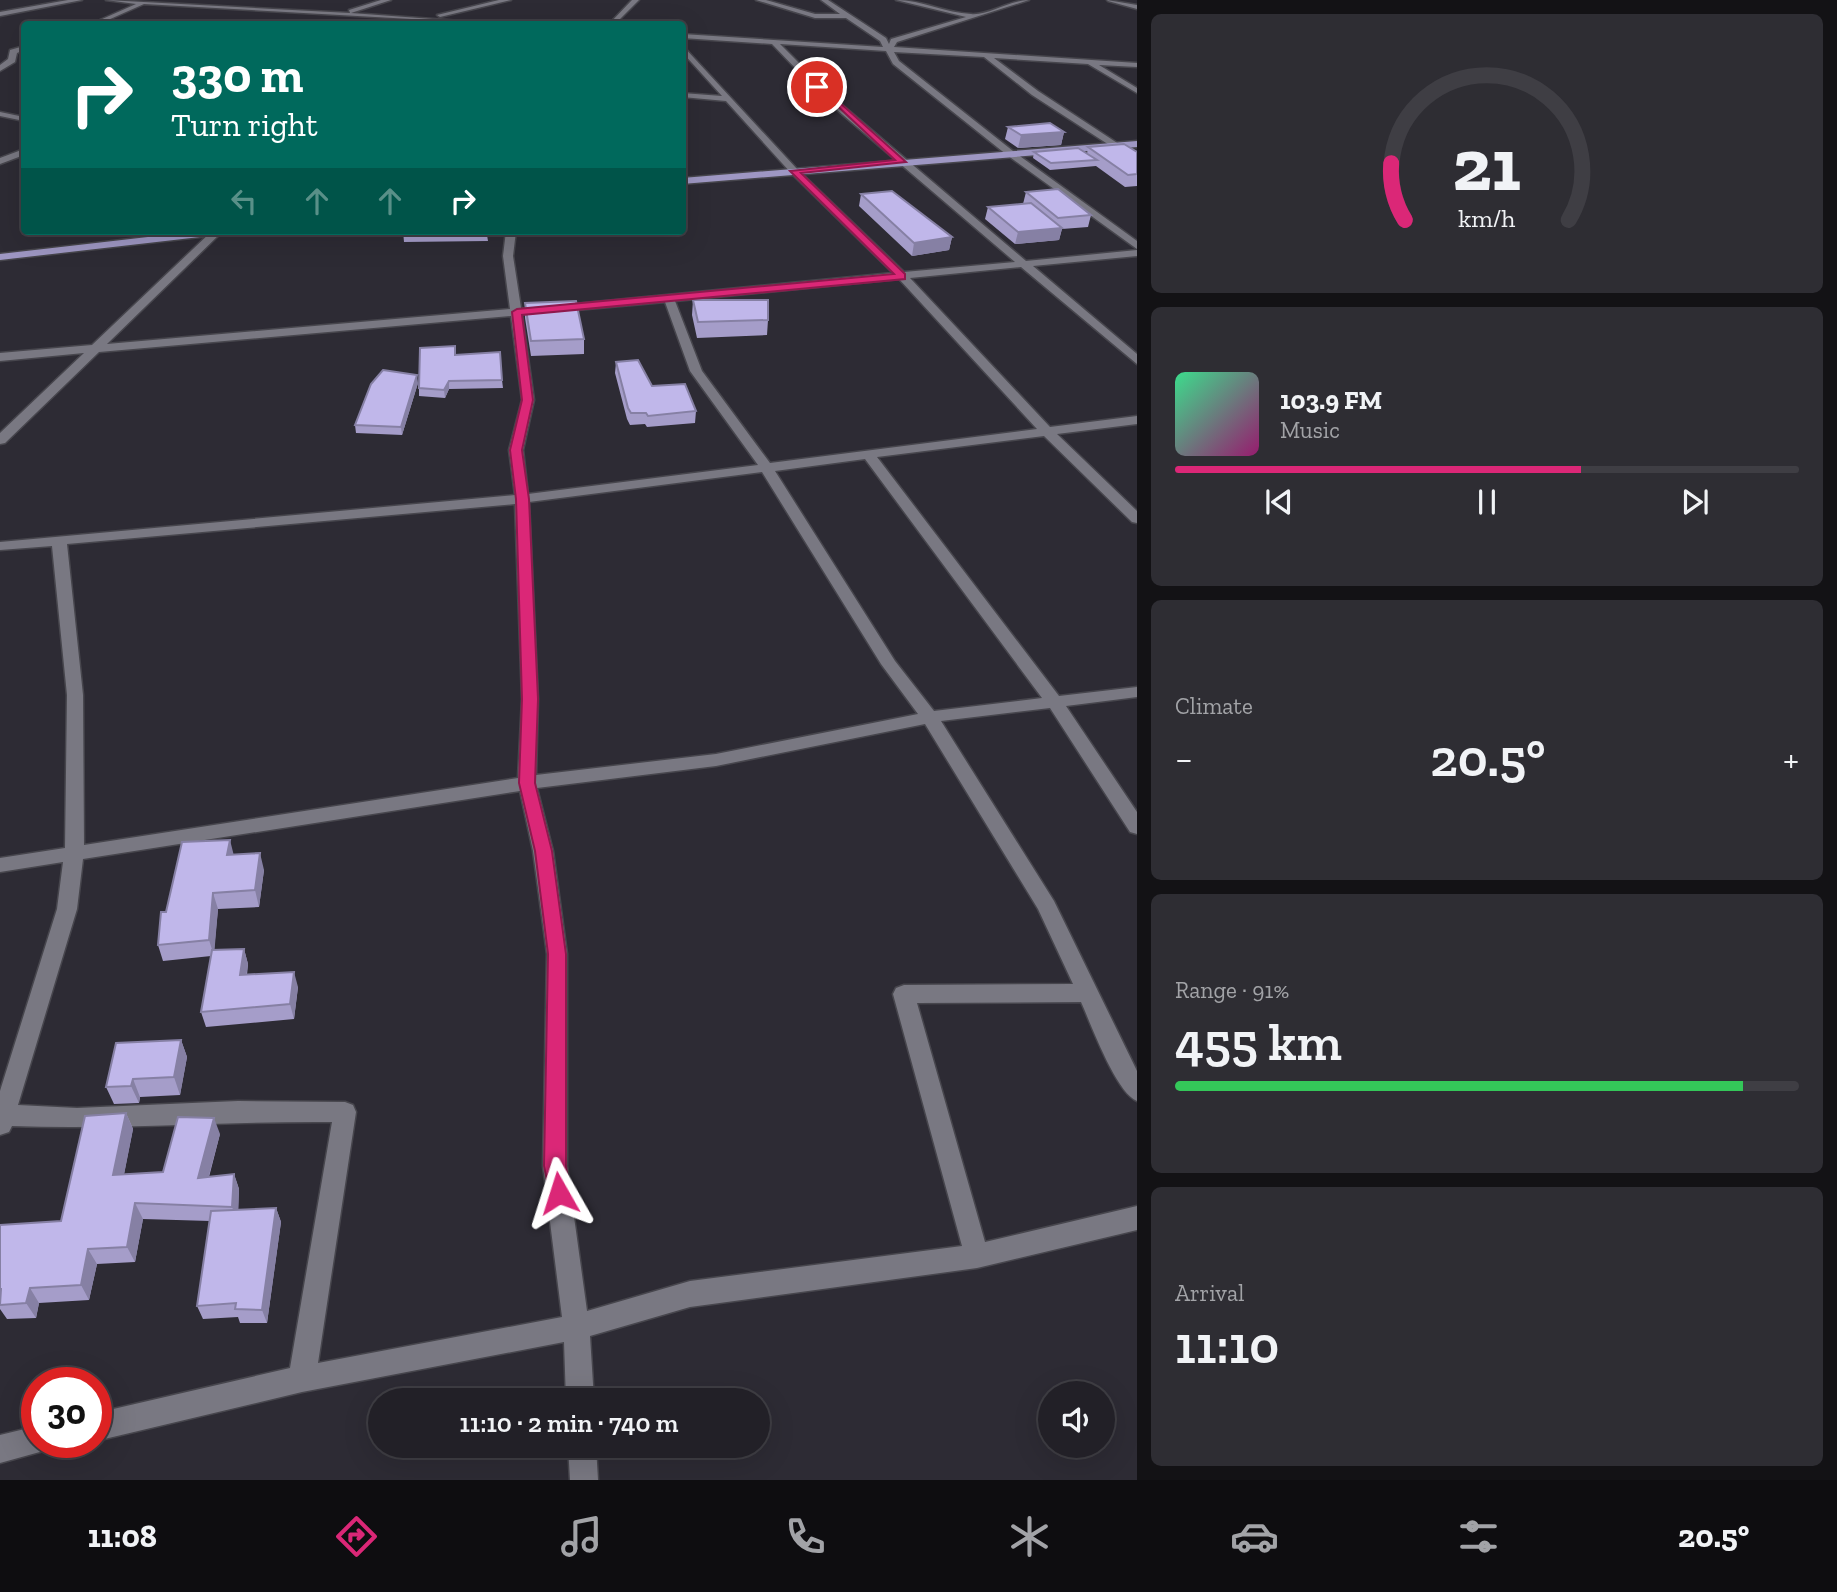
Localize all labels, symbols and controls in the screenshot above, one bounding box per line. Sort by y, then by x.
text: 330 m [171,46,304,105]
icon: right [56,49,147,140]
pin [787,57,847,117]
icon: arrive [798,68,836,106]
text: Turn right [171,106,318,144]
text: 21 [1453,121,1521,209]
icon: left [225,182,263,220]
icon: ahead [298,182,336,220]
icon: ahead [371,182,409,220]
icon: right [444,182,482,220]
text: km/h [1458,202,1516,232]
text: 103.9 FM [1280,384,1382,416]
text: Music [1280,416,1340,444]
icon: previous [1260,483,1298,521]
icon: pause [1468,483,1506,521]
icon: next [1676,483,1714,521]
text: Climate [1175,692,1253,720]
text: 20.5° [1430,727,1546,789]
text: − [1175,736,1193,782]
text: + [1783,736,1799,782]
text: Range · 91% [1175,976,1289,1004]
text: 455 km [1175,1011,1342,1073]
position arrow [522,1156,596,1230]
text: Arrival [1175,1279,1244,1307]
text: 11:10 [1175,1314,1279,1376]
speed limit sign: 30 [21,1367,112,1458]
map controls [1038,1381,1115,1458]
button: sound [1038,1381,1115,1458]
text: 11:10 · 2 min · 740 m [460,1407,678,1439]
icon: directions [332,1512,381,1561]
icon: music [557,1512,606,1561]
icon: phone [781,1512,830,1561]
icon: climate [1005,1512,1054,1561]
icon: car [1230,1512,1279,1561]
icon: filters [1454,1512,1503,1561]
text: 11:08 [88,1517,157,1555]
text: 20.5° [1678,1517,1749,1555]

